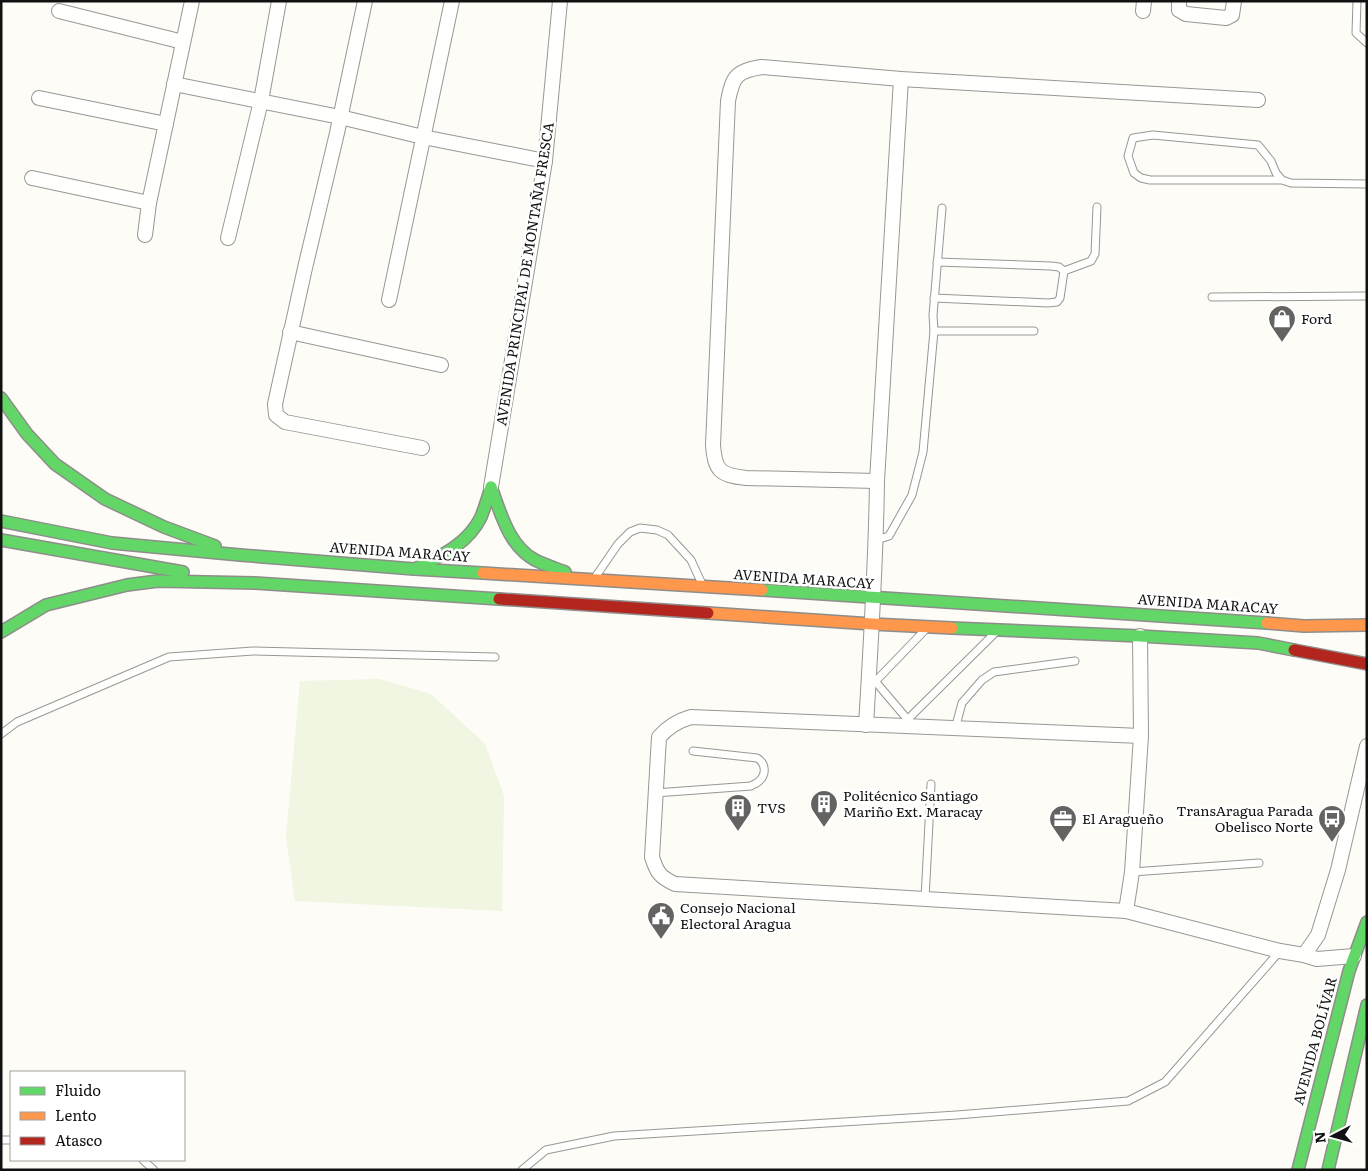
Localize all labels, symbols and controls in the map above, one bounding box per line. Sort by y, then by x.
street label: AVENIDA PRINCIPAL DE MONTAÑA FRESCA [490,120,558,427]
shop icon: Ford [1267,304,1297,343]
place label: Ford [1301,308,1333,328]
street label: AVENIDA MARACAY [329,536,471,566]
street label: AVENIDA MARACAY [733,563,875,593]
street label: AVENIDA MARACAY [1137,588,1279,618]
place label: Politécnico Santiago Mariño Ext. Maracay [843,785,983,821]
building icon: Politécnico Santiago Mariño Ext. Maracay [809,789,839,828]
building icon: TVS [723,793,753,832]
place label: TVS [757,797,786,817]
place label: TransAragua Parada Obelisco Norte [1176,800,1313,836]
office icon: El Aragueño [1048,804,1078,843]
bus stop icon: TransAragua Parada Obelisco Norte [1317,804,1347,843]
place label: El Aragueño [1082,808,1164,828]
place label: Consejo Nacional Electoral Aragua [680,897,796,933]
public building icon: Consejo Nacional Electoral Aragua [646,901,676,940]
street label: AVENIDA BOLÍVAR [1287,974,1341,1107]
legend [10,1071,185,1161]
text: Fluido [55,1078,101,1101]
text: Lento [55,1103,97,1126]
north arrow [1308,1111,1358,1161]
text: Atasco [55,1128,102,1151]
text: N [1308,1130,1330,1144]

